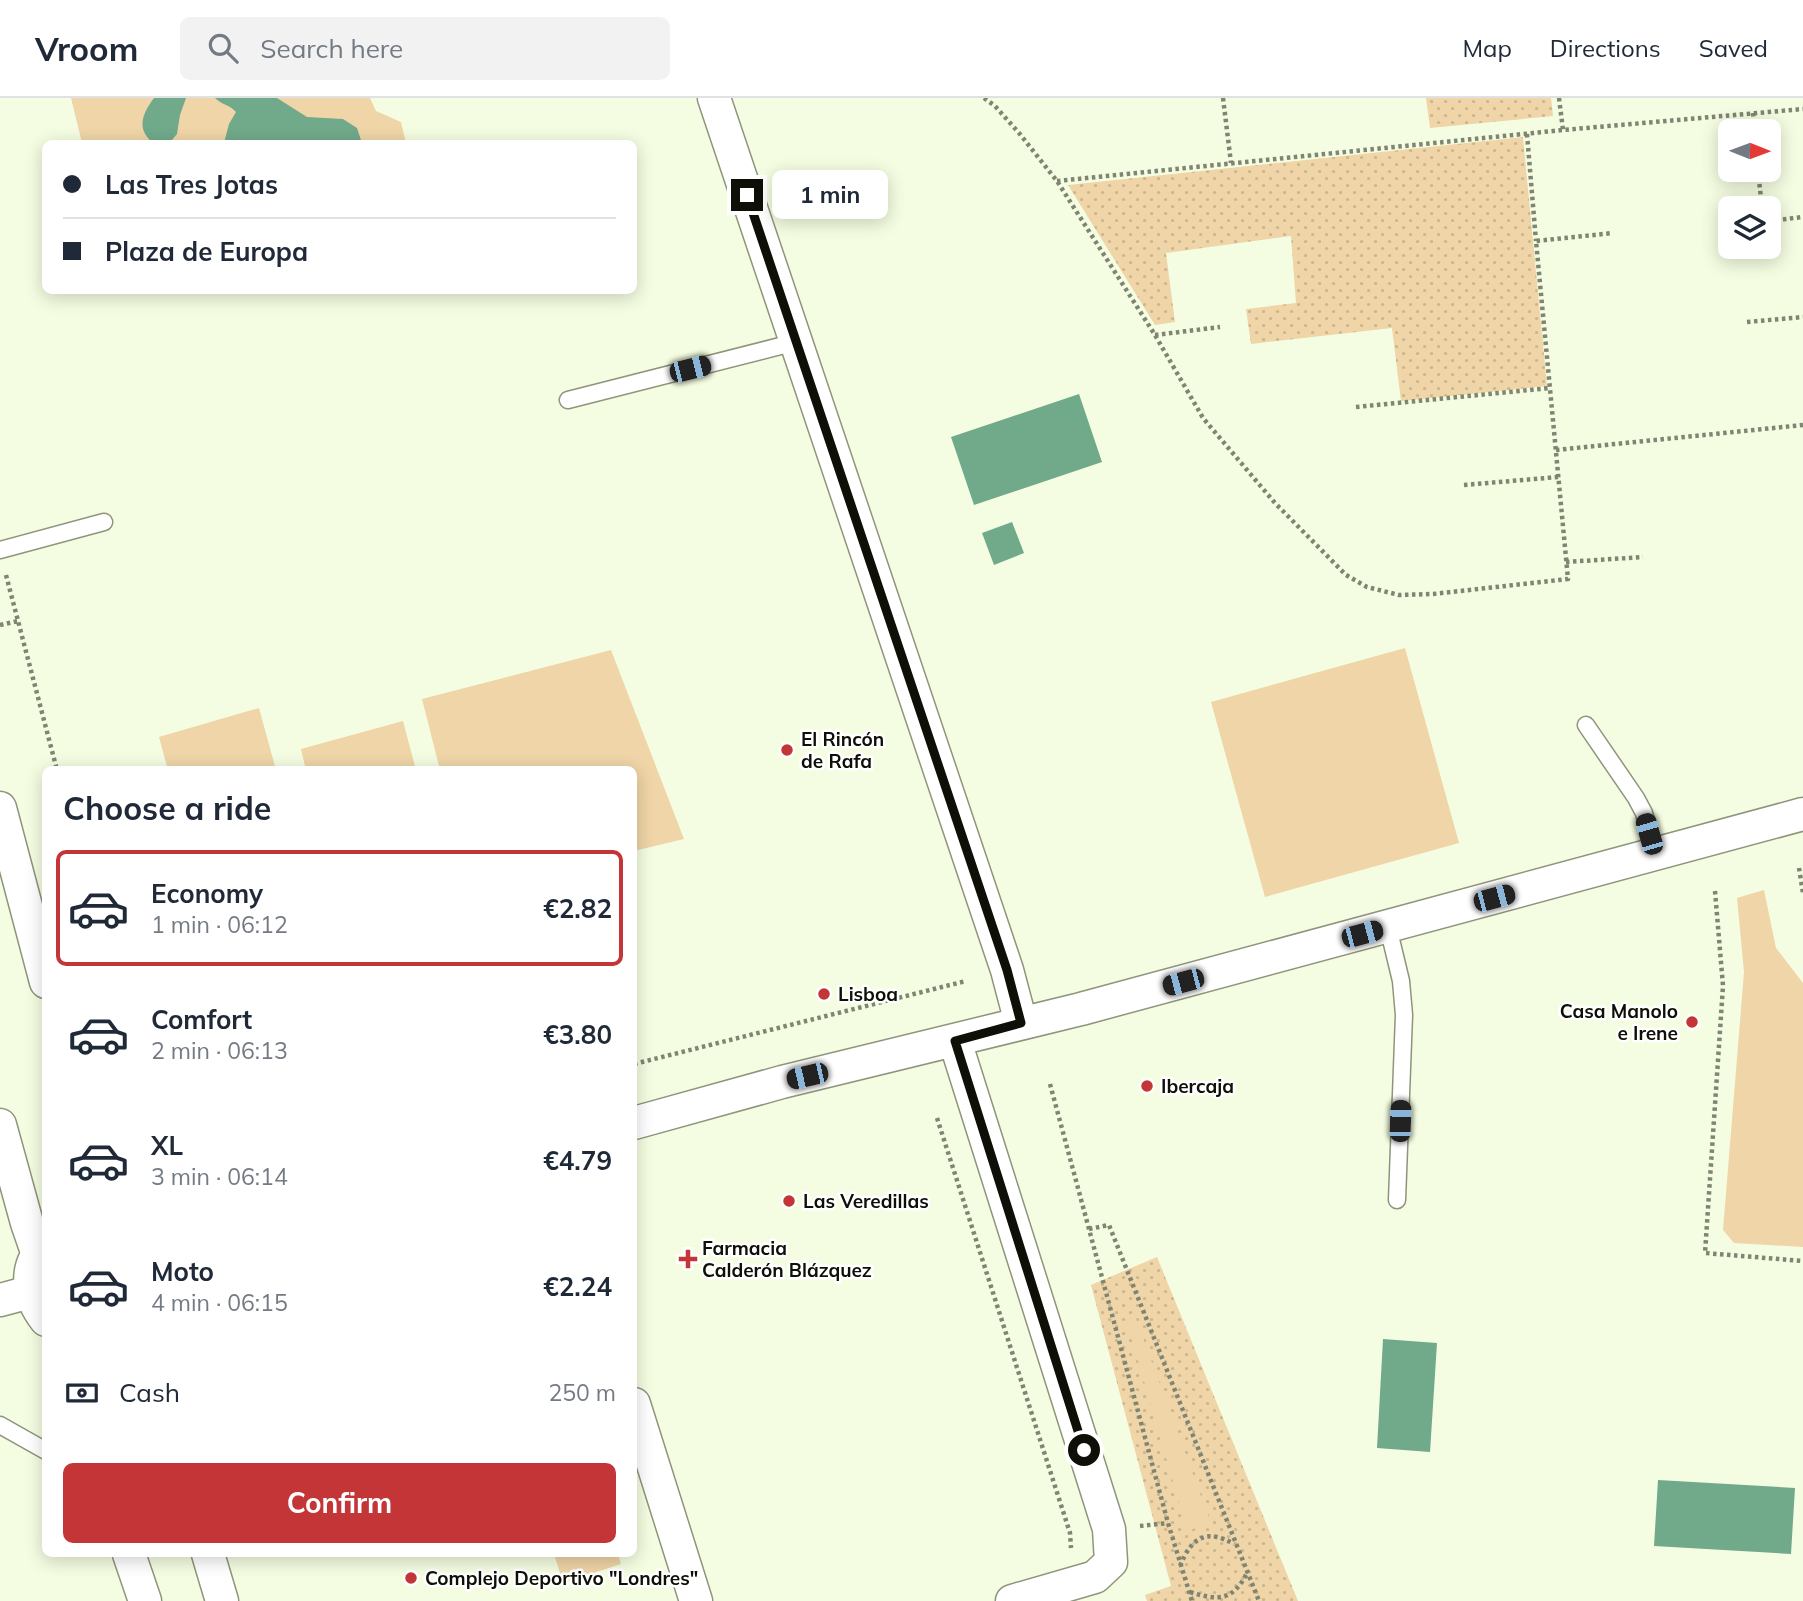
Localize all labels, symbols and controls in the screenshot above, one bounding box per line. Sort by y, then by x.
search box [180,17,670,80]
text: Vroom [35,28,138,69]
icon: search [204,29,242,67]
text: Search here [260,32,403,65]
text: Map [1462,33,1512,63]
text: Directions [1550,33,1661,63]
text: Saved [1699,33,1768,63]
north arrow [1718,119,1782,182]
map controls [1718,119,1781,259]
text: Las Tres Jotas [105,168,278,201]
callout: 1 min [772,170,887,220]
route end [731,179,763,211]
text: 1 min [800,180,860,209]
button: layers [1718,196,1781,259]
text: Plaza de Europa [105,235,308,268]
car [668,354,713,384]
place label: El Rincón de Rafa [801,727,884,773]
marker: El Rincón de Rafa [779,742,795,758]
text: Choose a ride [63,788,271,828]
car [1634,811,1665,857]
icon: car [67,877,130,940]
text: Economy [151,877,263,910]
car [1471,882,1518,914]
text: €2.82 [543,892,612,925]
text: 1 min · 06:12 [151,910,288,939]
car [1339,918,1386,950]
car [1160,966,1207,998]
place label: Lisboa [838,982,898,1006]
marker: Lisboa [816,986,832,1002]
place label: Casa Manolo e Irene [1560,999,1678,1045]
icon: car [67,1003,130,1066]
text: Comfort [151,1003,252,1036]
marker: Casa Manolo e Irene [1684,1014,1700,1030]
text: €3.80 [543,1018,612,1051]
text: 2 min · 06:13 [151,1036,288,1065]
car [785,1061,830,1091]
place label: Ibercaja [1161,1074,1234,1098]
marker: Ibercaja [1139,1078,1155,1094]
car [1389,1100,1412,1142]
icon: car [67,1129,130,1192]
text: XL [151,1129,183,1162]
text: €4.79 [543,1144,612,1177]
text: 3 min · 06:14 [151,1162,288,1191]
place label: Las Veredillas [803,1189,929,1213]
marker: Las Veredillas [781,1193,797,1209]
place label: Farmacia Calderón Blázquez [702,1236,872,1282]
marker: Farmacia Calderón Blázquez [680,1251,696,1267]
icon: car [67,1255,130,1318]
text: Moto [151,1255,214,1288]
text: €2.24 [543,1270,612,1303]
text: 4 min · 06:15 [151,1288,288,1317]
icon: cash [63,1374,101,1412]
text: Cash [119,1376,180,1409]
text: 250 m [548,1378,616,1407]
route start [1068,1434,1100,1466]
button: Confirm [63,1463,616,1543]
place label: Complejo Deportivo "Londres" [425,1566,698,1590]
marker: Complejo Deportivo "Londres" [403,1570,419,1586]

